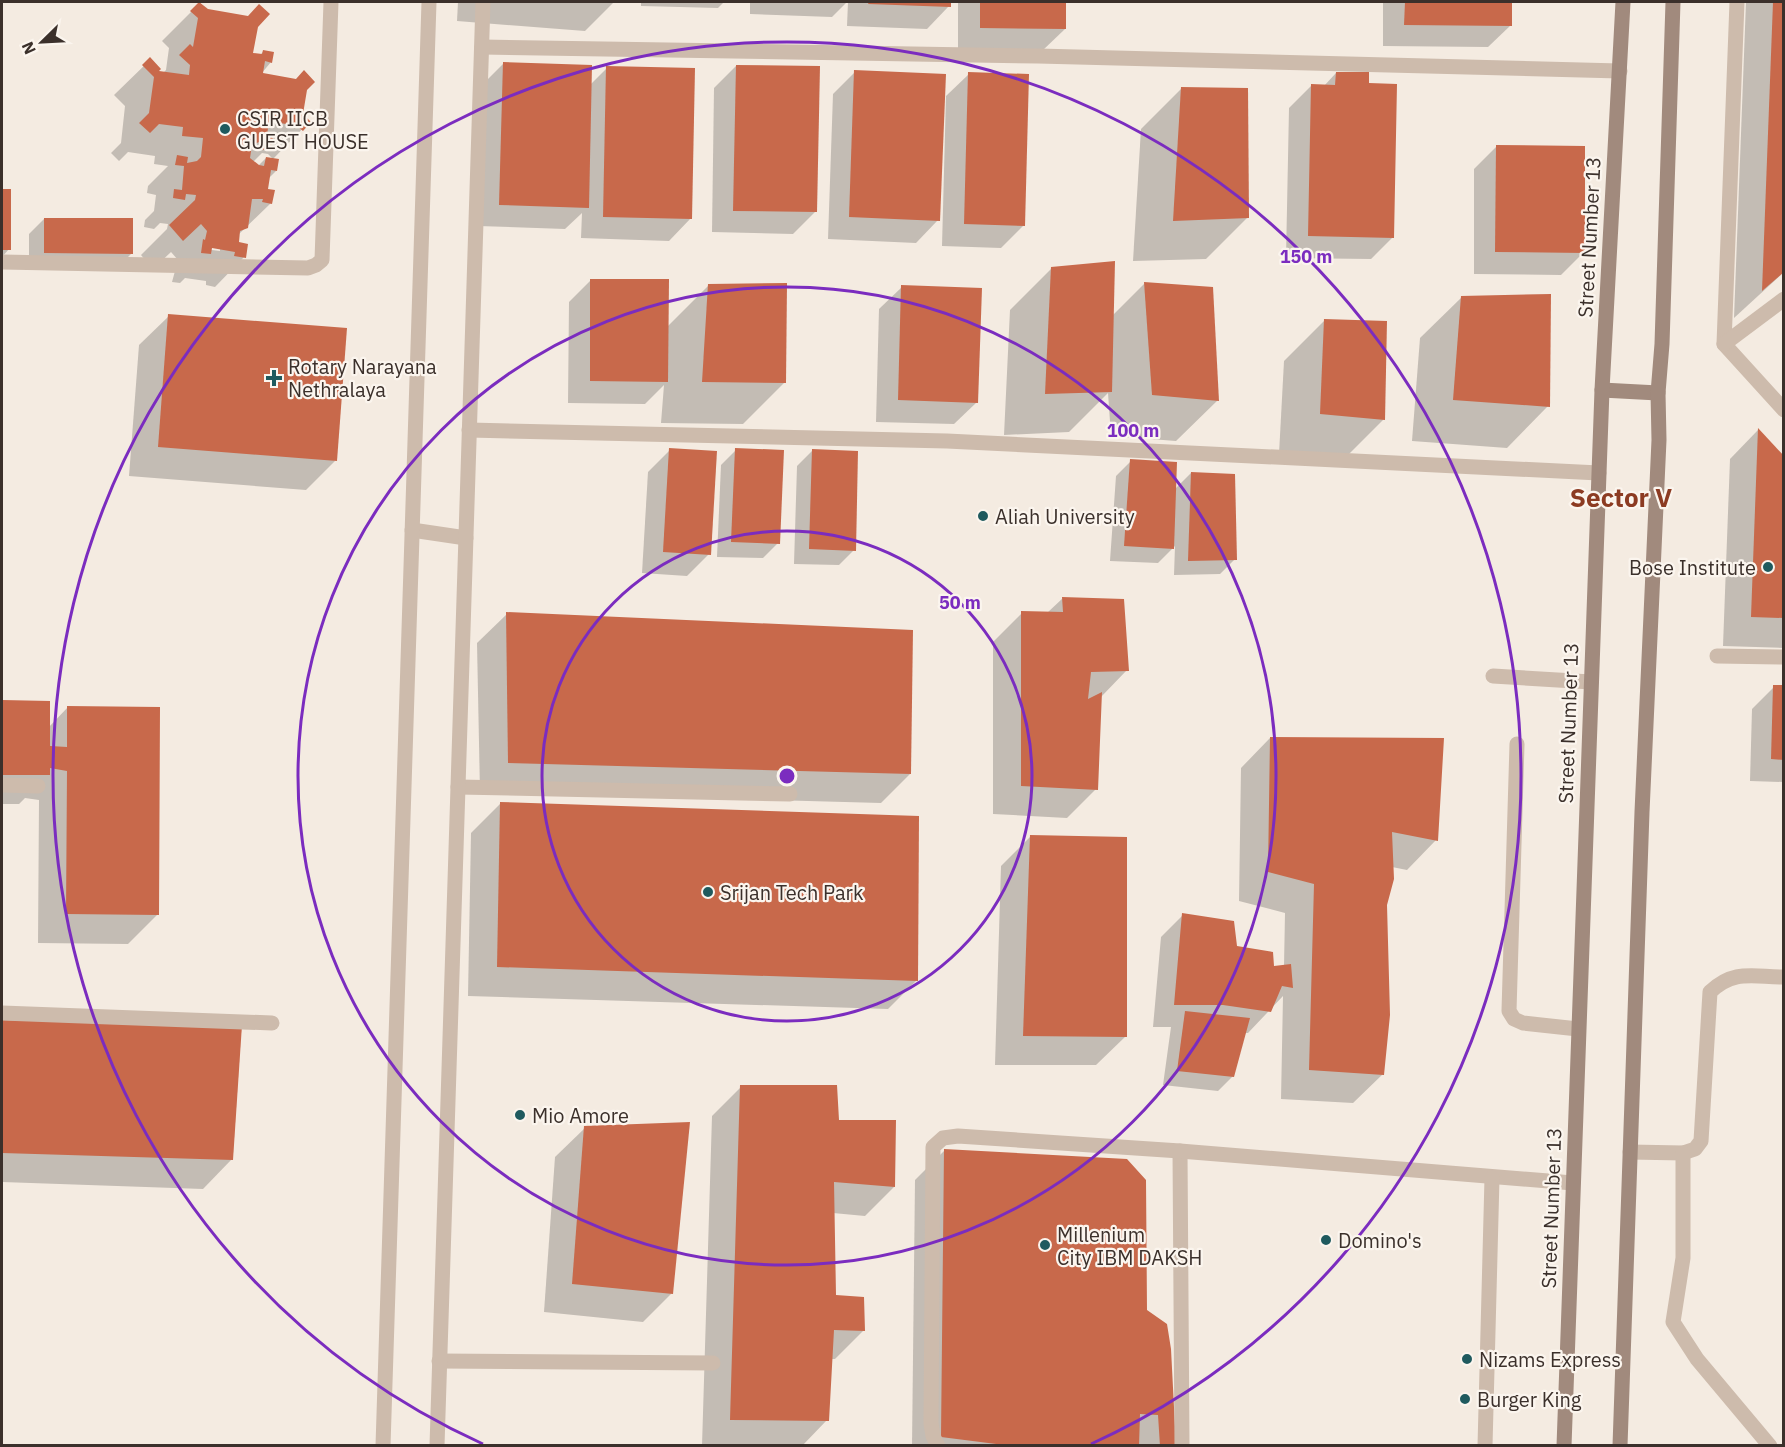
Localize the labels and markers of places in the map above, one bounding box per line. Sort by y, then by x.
place label: CSIR IICB GUEST HOUSE [237,105,369,155]
marker: CSIR IICB GUEST HOUSE [218,122,232,136]
place label: Rotary Narayana Nethralaya [288,353,437,403]
marker: Rotary Narayana Nethralaya [265,369,283,387]
place label: Aliah University [995,503,1135,530]
marker: Aliah University [976,509,990,523]
place label: Bose Institute [1629,554,1756,581]
marker: Bose Institute [1761,560,1775,574]
centre of rings [777,766,797,786]
place label: Srijan Tech Park [720,879,864,906]
marker: Srijan Tech Park [701,885,715,899]
place label: Mio Amore [532,1102,629,1129]
marker: Mio Amore [513,1108,527,1122]
place label: Millenium City IBM DAKSH [1057,1221,1203,1271]
place label: Domino's [1338,1227,1422,1254]
marker: Domino's [1319,1233,1333,1247]
marker: Millenium City IBM DAKSH [1038,1238,1052,1252]
place label: Nizams Express [1479,1346,1621,1373]
marker: Nizams Express [1460,1352,1474,1366]
place label: Burger King [1477,1386,1582,1413]
marker: Burger King [1458,1392,1472,1406]

